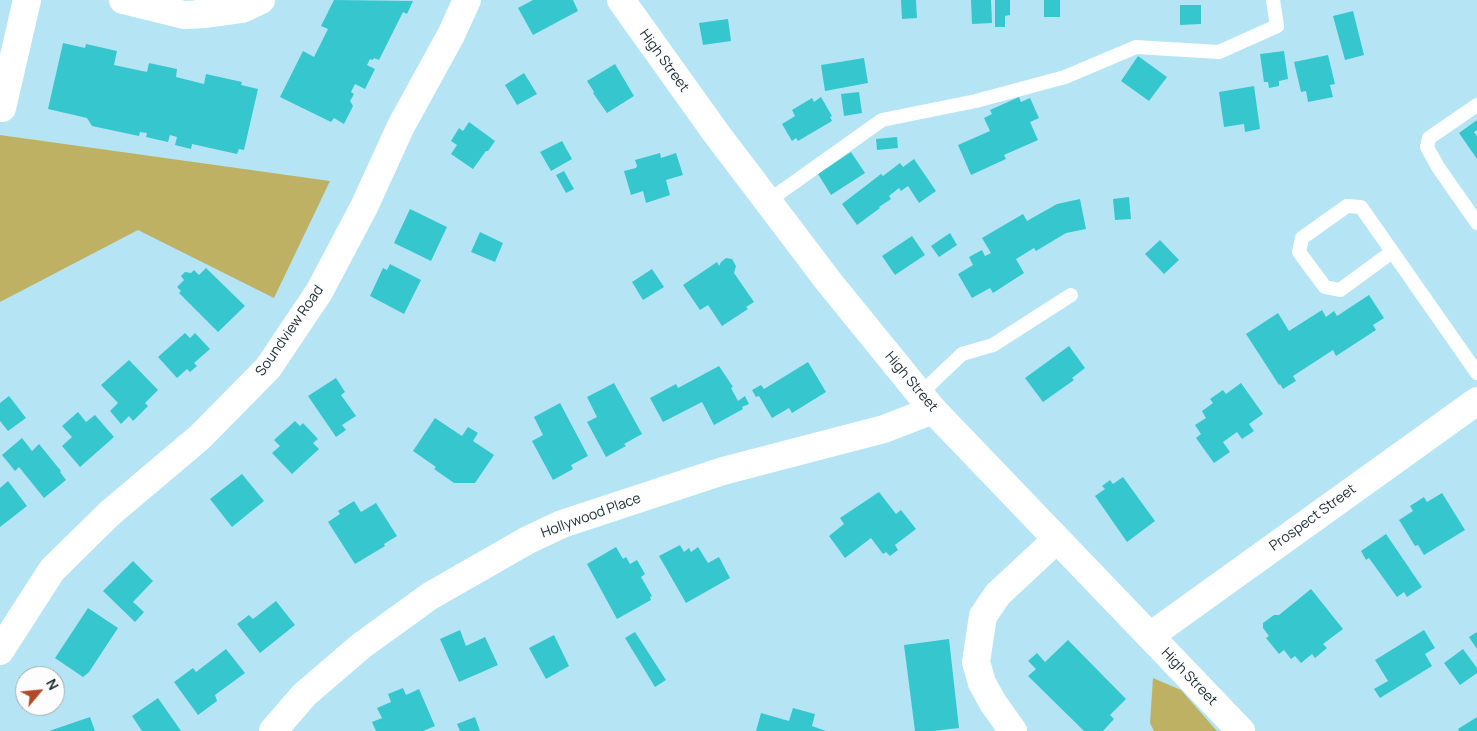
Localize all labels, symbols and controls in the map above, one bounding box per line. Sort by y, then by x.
street label: High Street [636,26,692,96]
street label: Soundview Road [252,282,328,380]
street label: High Street [881,348,941,416]
street label: Prospect Street [1267,481,1359,555]
street label: Hollywood Place [539,490,643,542]
street label: High Street [1157,645,1221,709]
north arrow [15,666,65,716]
text: N [42,675,64,693]

